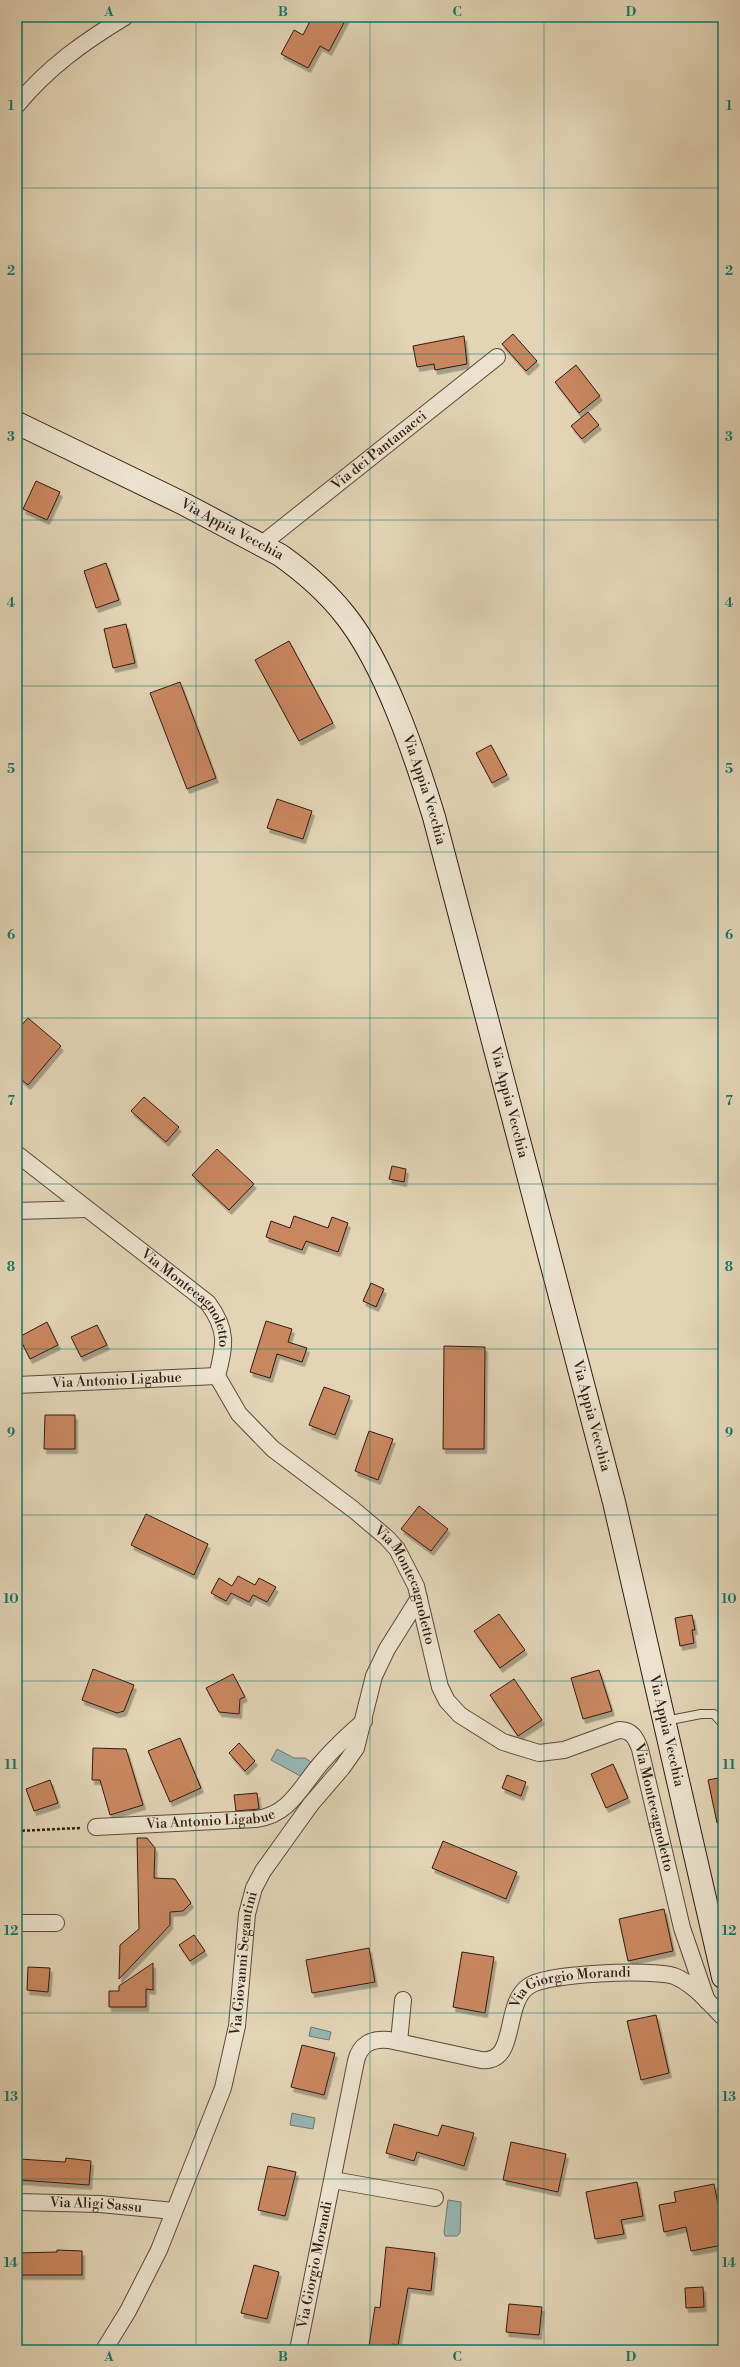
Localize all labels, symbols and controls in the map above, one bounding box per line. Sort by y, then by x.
text: A [103,4,114,20]
text: B [278,4,288,20]
text: C [452,4,462,20]
text: D [626,4,636,20]
text: 1 [8,98,15,114]
text: 1 [726,98,733,114]
text: 2 [7,263,15,279]
text: 2 [725,263,733,279]
street label: Via dei Pantanacci [327,407,431,495]
text: 3 [7,429,15,445]
text: 3 [725,429,733,445]
street label: Via Appia Vecchia [176,494,288,565]
text: 4 [7,595,16,611]
text: 4 [725,595,734,611]
street label: Via Appia Vecchia [398,731,450,847]
text: 5 [7,761,15,777]
text: 5 [725,761,733,777]
text: 6 [7,927,15,943]
text: 6 [725,927,733,943]
street label: Via Appia Vecchia [486,1044,532,1161]
text: 7 [7,1093,15,1109]
text: 7 [725,1093,733,1109]
street label: Via Montecagnoletto [136,1244,232,1348]
text: 8 [7,1259,15,1275]
text: 8 [725,1259,733,1275]
street label: Via Appia Vecchia [568,1357,615,1474]
street label: Via Antonio Ligabue [51,1369,182,1392]
text: 9 [7,1425,15,1441]
text: 9 [725,1425,733,1441]
street label: Via Montecagnoletto [369,1521,439,1647]
text: 10 [3,1591,19,1607]
text: 10 [721,1591,737,1607]
street label: Via Appia Vecchia [645,1672,688,1789]
street label: Via Montecagnoletto [629,1740,678,1874]
text: 11 [5,1757,18,1773]
text: 11 [723,1757,736,1773]
street label: Via Antonio Ligabue [145,1805,278,1834]
street label: Via Giovanni Segantini [226,1889,262,2038]
text: 12 [4,1923,18,1939]
text: 12 [722,1923,736,1939]
street label: Via Giorgio Morandi [506,1964,631,2011]
text: 13 [4,2089,18,2105]
text: 13 [722,2089,736,2105]
street label: Via Aligi Sassu [49,2194,143,2217]
street label: Via Giorgio Morandi [293,2199,337,2331]
text: 14 [4,2255,18,2271]
text: 14 [722,2255,736,2271]
text: A [103,2349,114,2365]
text: B [278,2349,288,2365]
text: C [452,2349,462,2365]
text: D [626,2349,636,2365]

